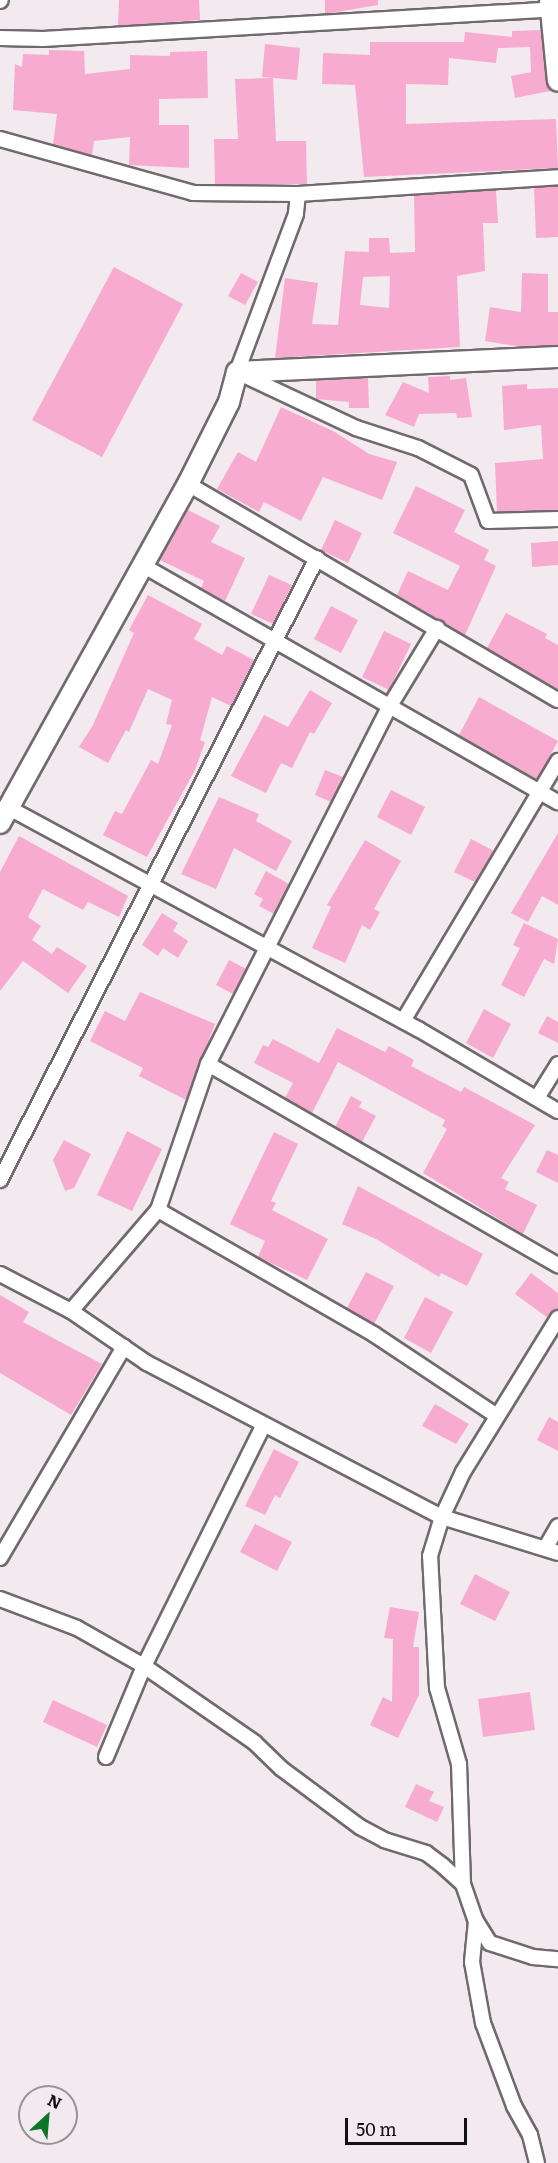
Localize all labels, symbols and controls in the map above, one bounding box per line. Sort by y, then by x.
north arrow [18,2085,78,2145]
text: N [44,2087,66,2114]
scale bar [348,2106,470,2144]
text: 50 m [356,2115,397,2142]

